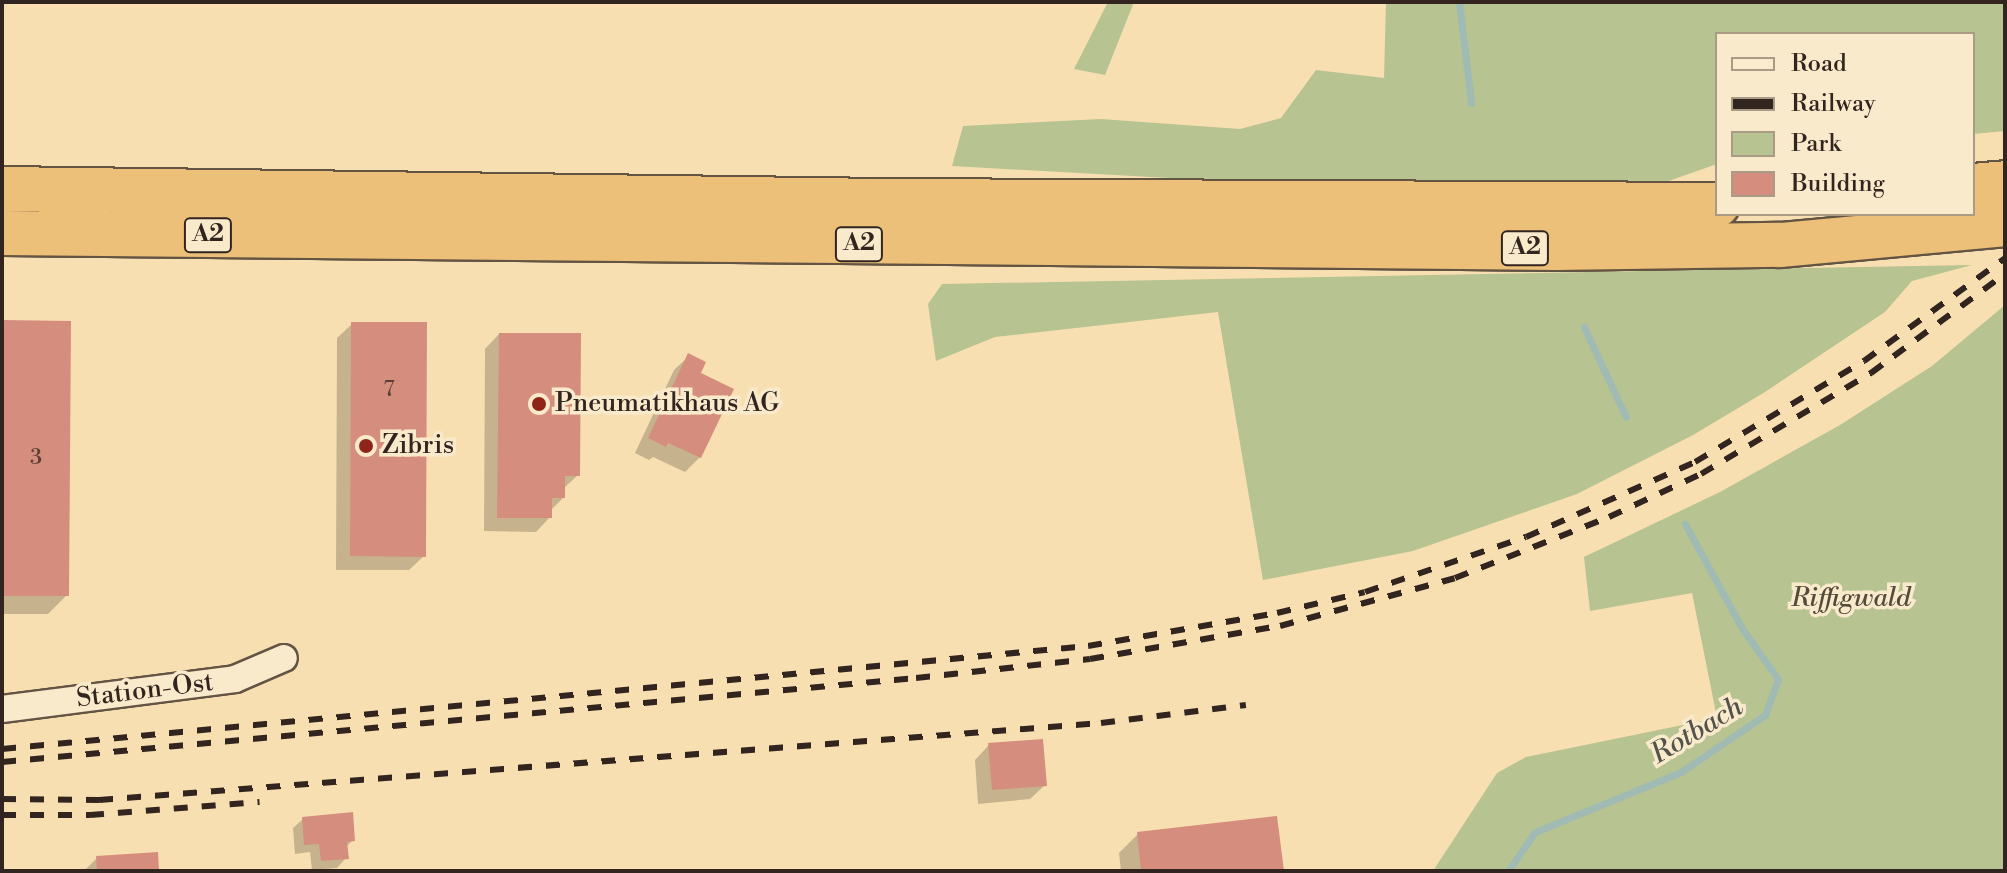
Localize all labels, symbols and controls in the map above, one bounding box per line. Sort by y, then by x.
legend [1715,32,1975,216]
text: Road [1791,49,1847,79]
text: Railway [1791,89,1876,119]
text: Park [1791,129,1841,159]
text: Building [1791,169,1885,199]
road number: A2 [182,215,234,255]
road number: A2 [833,224,885,264]
road number: A2 [1499,228,1551,268]
house number: 7 [383,377,395,403]
place label: Pneumatikhaus AG [555,388,779,420]
marker: Pneumatikhaus AG [530,395,548,413]
place label: Zibris [382,430,454,462]
marker: Zibris [357,437,375,455]
house number: 3 [30,445,42,471]
park label: Riffigwald [1791,583,1911,615]
street label: Station-Ost [75,667,215,715]
water label: Rotbach [1645,690,1749,772]

